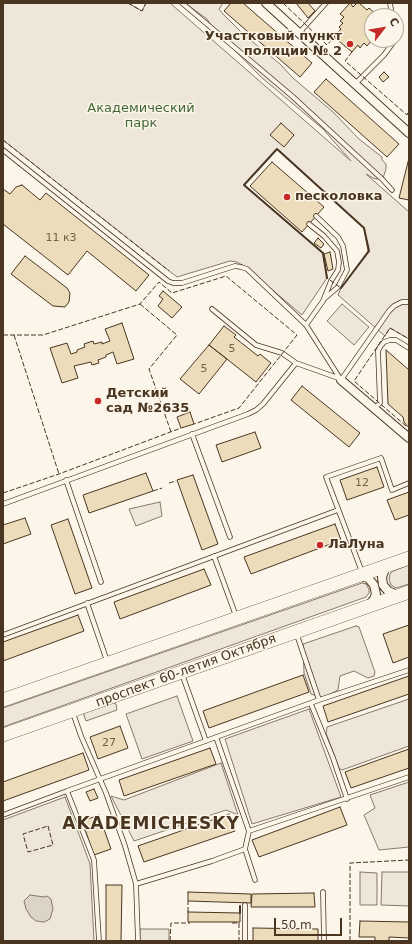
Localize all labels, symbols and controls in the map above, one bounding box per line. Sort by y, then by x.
north arrow [364,8,404,48]
text: С [386,15,402,29]
place label: Участковый пункт полиции № 2 [205,29,342,60]
marker: Участковый пункт полиции № 2 [345,39,355,49]
park label: Академический парк [87,101,195,132]
place label: песколовка [295,189,383,205]
marker: песколовка [282,192,292,202]
house number: 11 к3 [45,231,77,245]
house number: 5 [229,342,235,356]
house number: 5 [201,362,207,376]
place label: Детский сад №2635 [106,386,189,417]
marker: Детский сад №2635 [93,396,103,406]
house number: 12 [355,476,369,490]
place label: ЛаЛуна [328,537,385,553]
marker: ЛаЛуна [315,540,325,550]
street label: проспект 60-летия Октября [94,631,278,711]
house number: 27 [102,736,116,750]
district label: AKADEMICHESKY [62,815,240,835]
scale bar [276,910,344,936]
text: 50 m [281,918,312,932]

